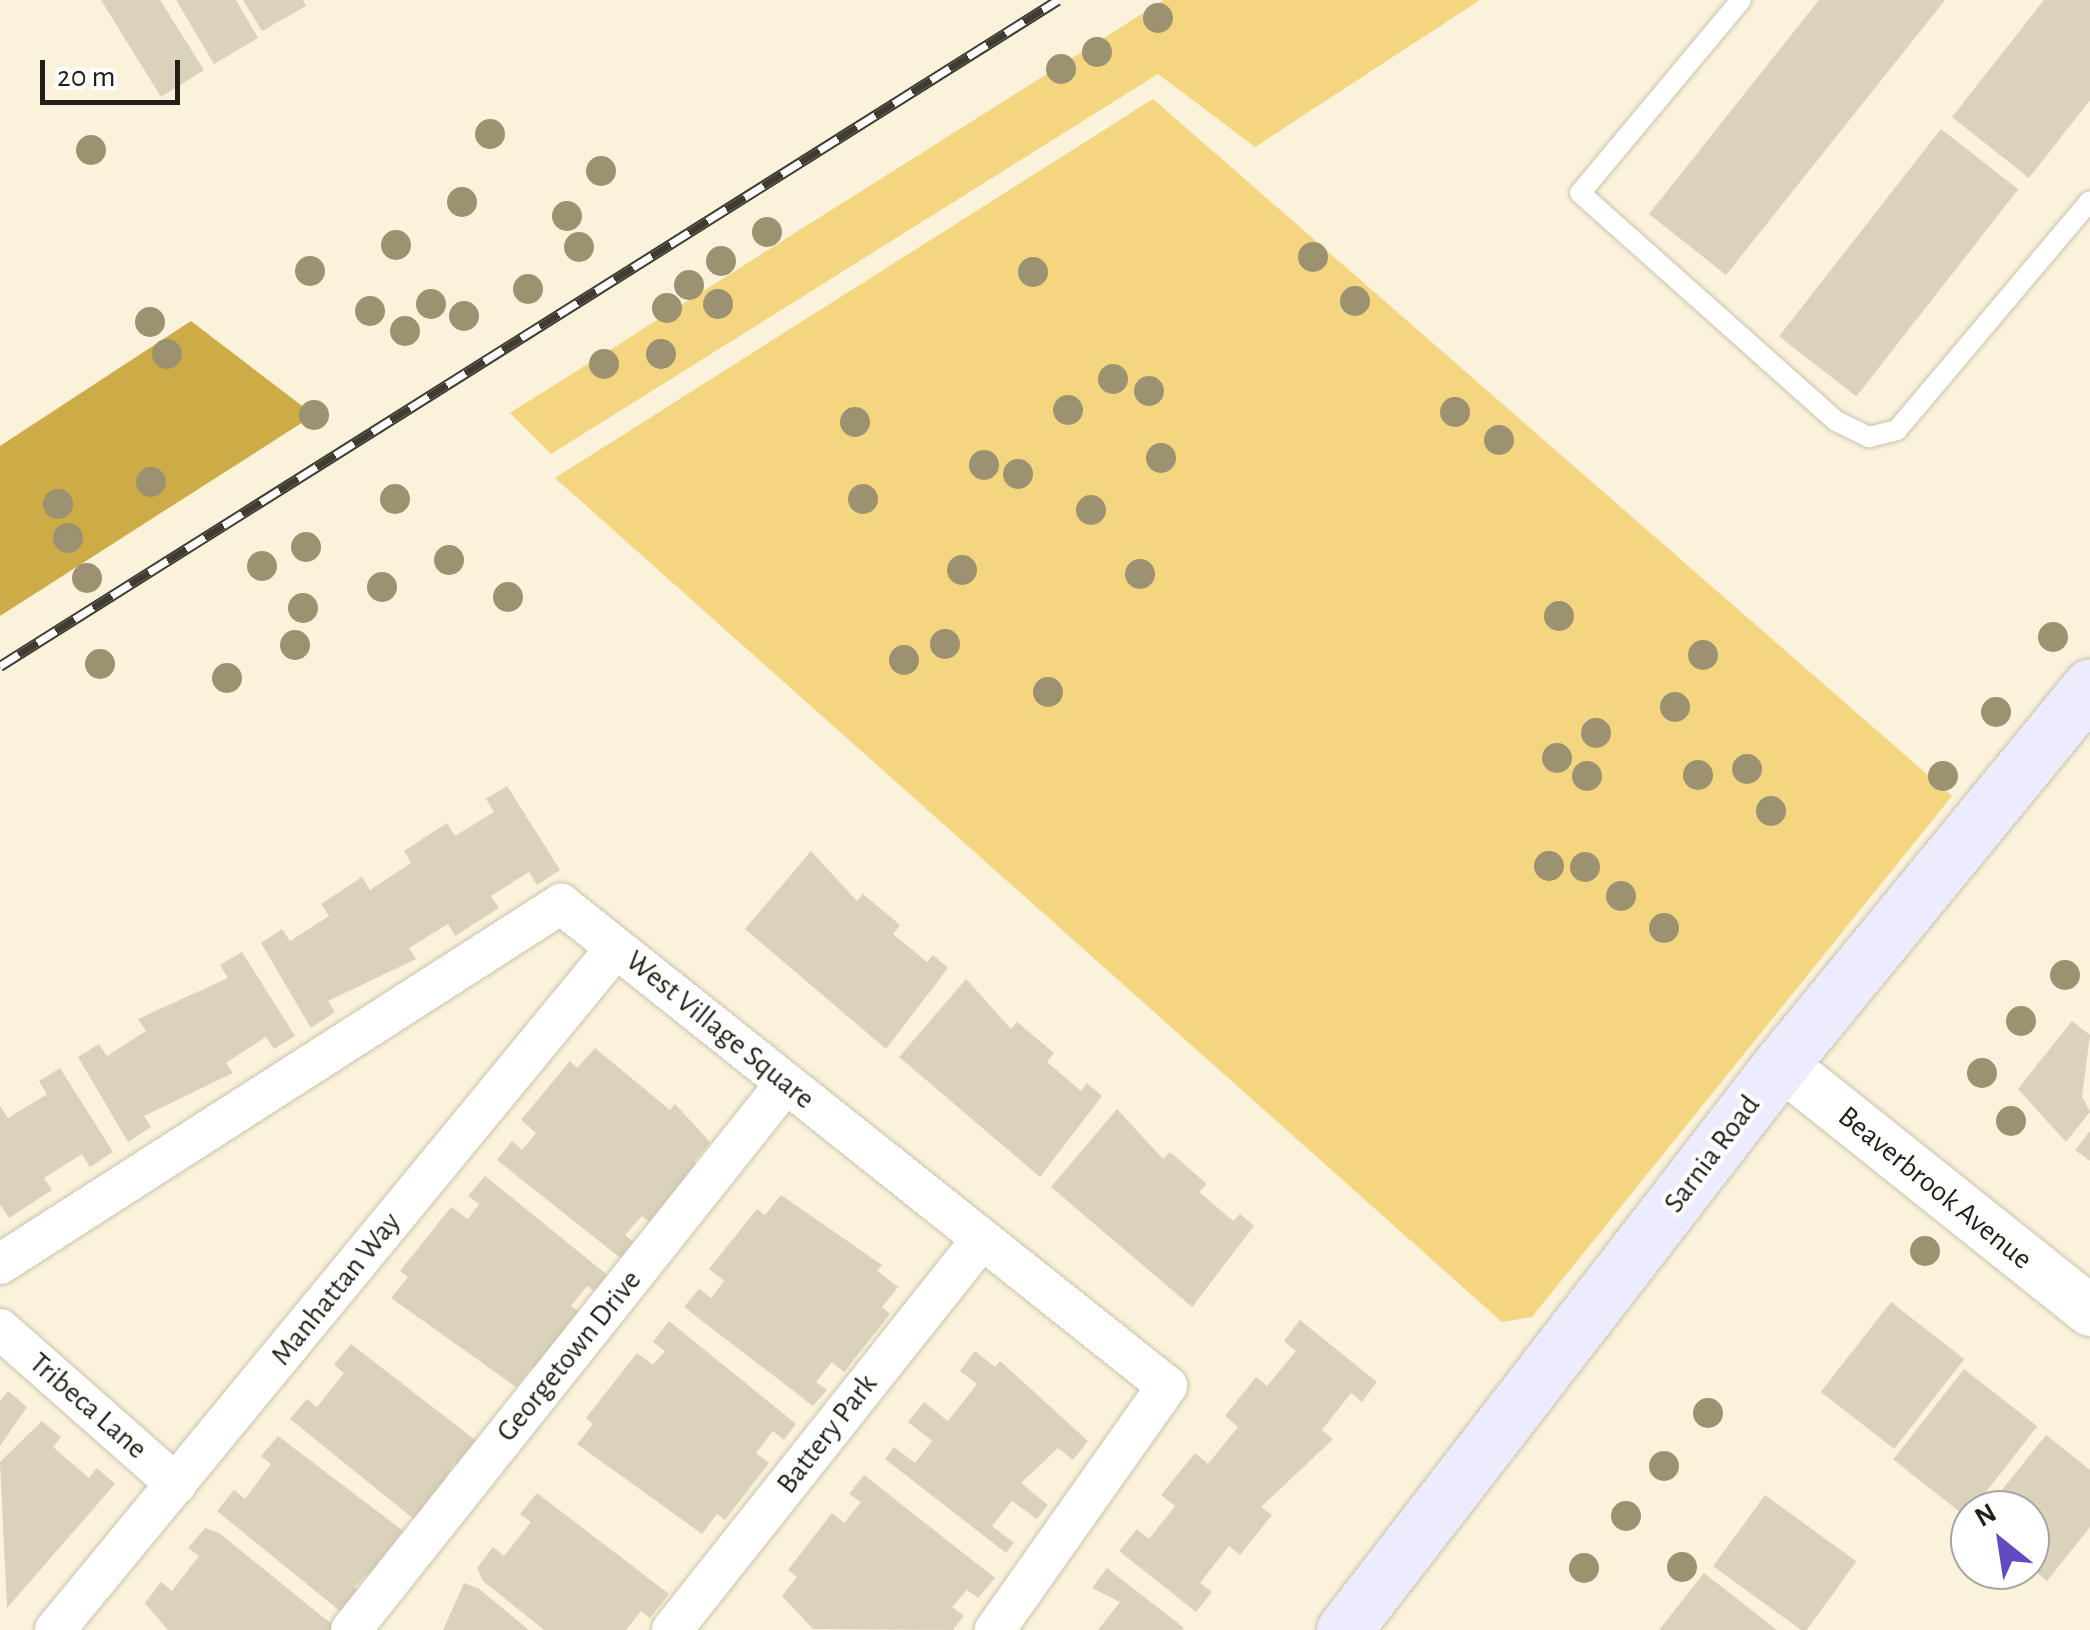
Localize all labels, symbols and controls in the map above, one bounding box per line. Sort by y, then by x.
scale bar [45,40,185,102]
text: 20 m [57,62,115,92]
street label: West Village Square [618,943,822,1117]
street label: Sarnia Road [1656,1088,1768,1220]
street label: Beaverbrook Avenue [1831,1099,2039,1277]
street label: Manhattan Way [263,1205,409,1373]
street label: Georgetown Drive [489,1263,649,1449]
street label: Tribeca Lane [22,1345,154,1467]
street label: Battery Park [769,1367,885,1501]
north arrow [1950,1490,2050,1590]
text: N [1971,1499,2001,1533]

